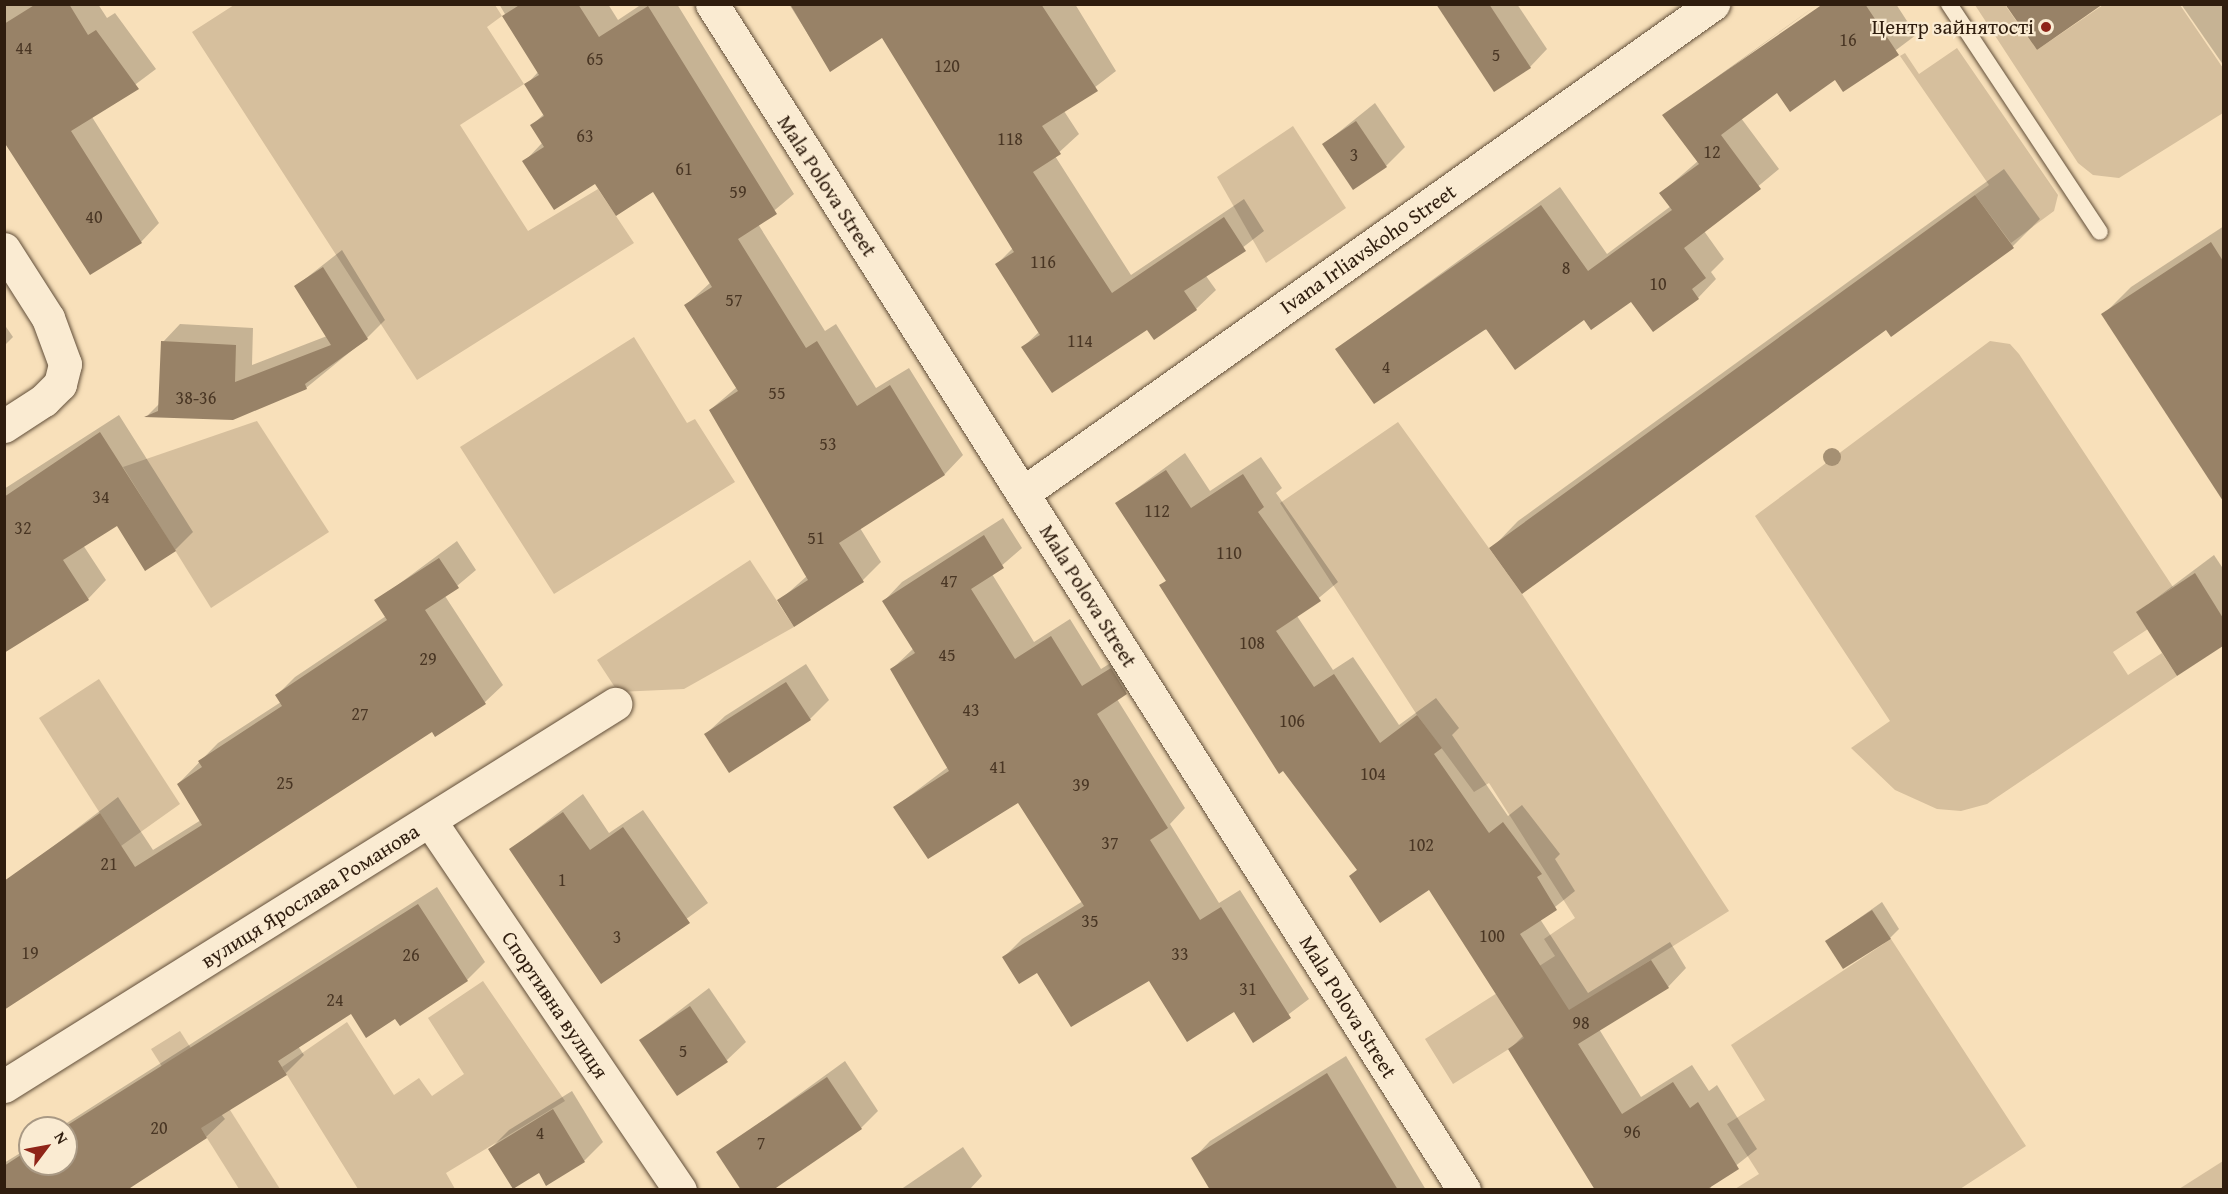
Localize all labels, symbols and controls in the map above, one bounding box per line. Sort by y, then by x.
place label: Центр зайнятості [1872,14,2034,40]
marker: Центр зайнятості [2039,20,2053,34]
house number: 16 [1839,29,1857,51]
house number: 44 [15,37,33,59]
house number: 5 [1492,44,1500,66]
house number: 65 [586,48,604,70]
house number: 120 [934,55,960,77]
street label: Mala Polova Street [772,111,882,261]
house number: 63 [576,125,594,147]
house number: 118 [997,128,1023,150]
house number: 12 [1703,141,1721,163]
house number: 3 [1350,144,1358,166]
house number: 61 [675,158,693,180]
street label: Ivana Irliavskoho Street [1275,179,1461,319]
house number: 59 [729,181,747,203]
house number: 40 [85,206,103,228]
house number: 116 [1030,251,1056,273]
house number: 8 [1562,257,1570,279]
house number: 10 [1649,273,1667,295]
house number: 57 [725,289,743,311]
house number: 114 [1067,330,1093,352]
house number: 4 [1382,356,1390,378]
house number: 55 [768,382,786,404]
house number: 38-36 [176,387,216,409]
house number: 53 [819,433,837,455]
house number: 34 [92,486,110,508]
house number: 112 [1144,500,1170,522]
house number: 32 [14,517,32,539]
street label: Mala Polova Street [1034,520,1142,672]
house number: 51 [807,527,825,549]
house number: 110 [1216,542,1242,564]
house number: 47 [940,570,958,592]
house number: 108 [1239,632,1265,654]
house number: 45 [938,644,956,666]
house number: 29 [419,648,437,670]
house number: 43 [962,699,980,721]
house number: 27 [351,703,369,725]
house number: 106 [1279,710,1305,732]
house number: 41 [989,756,1007,778]
house number: 104 [1360,763,1386,785]
house number: 25 [276,772,294,794]
house number: 39 [1072,774,1090,796]
street label: вулиця Ярослава Романова [196,818,424,974]
house number: 37 [1101,832,1119,854]
house number: 102 [1408,834,1434,856]
house number: 21 [100,853,118,875]
house number: 1 [558,869,566,891]
house number: 35 [1081,910,1099,932]
house number: 100 [1479,925,1505,947]
street label: Спортивна вулиця [496,926,614,1084]
house number: 3 [613,926,621,948]
street label: Mala Polova Street [1294,931,1402,1083]
house number: 19 [21,942,39,964]
house number: 33 [1171,943,1189,965]
house number: 26 [402,944,420,966]
house number: 31 [1239,978,1257,1000]
house number: 24 [326,989,344,1011]
house number: 98 [1572,1012,1590,1034]
house number: 5 [679,1040,687,1062]
north arrow [18,1116,78,1176]
house number: 20 [150,1117,168,1139]
house number: 96 [1623,1121,1641,1143]
house number: 4 [536,1122,544,1144]
text: N [49,1127,75,1148]
house number: 7 [757,1132,765,1154]

